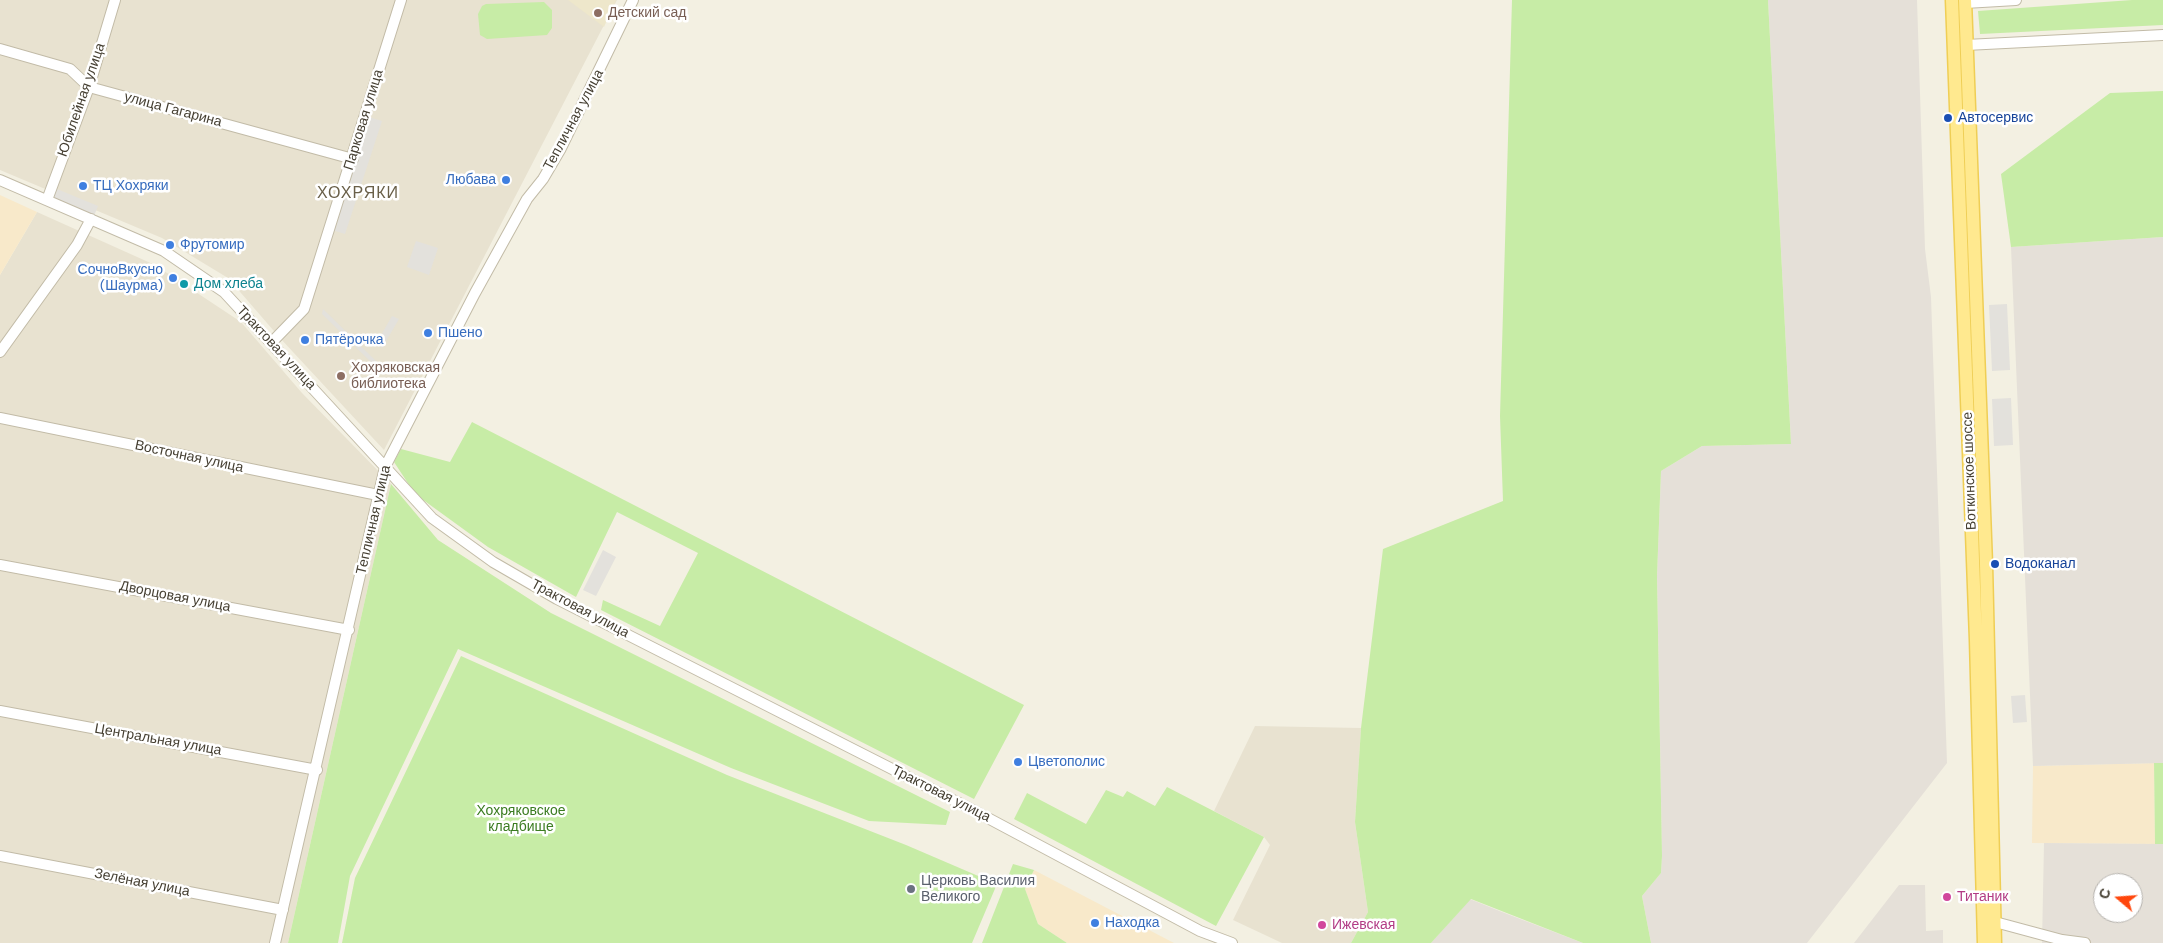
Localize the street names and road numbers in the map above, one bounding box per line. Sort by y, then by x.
street label: Юбилейная улица [55,41,109,159]
street label: Тепличная улица [540,67,608,173]
street label: Парковая улица [341,68,387,172]
street label: улица Гагарина [122,89,224,131]
street label: Трактовая улица [233,303,319,393]
street label: Воткинское шоссе [1960,412,1980,530]
street label: Восточная улица [133,437,245,477]
street label: Тепличная улица [353,464,395,576]
street label: Трактовая улица [528,576,632,642]
street label: Дворцовая улица [118,578,232,616]
street label: Центральная улица [93,721,223,759]
street label: Трактовая улица [889,762,993,826]
street label: Зелёная улица [93,865,191,901]

